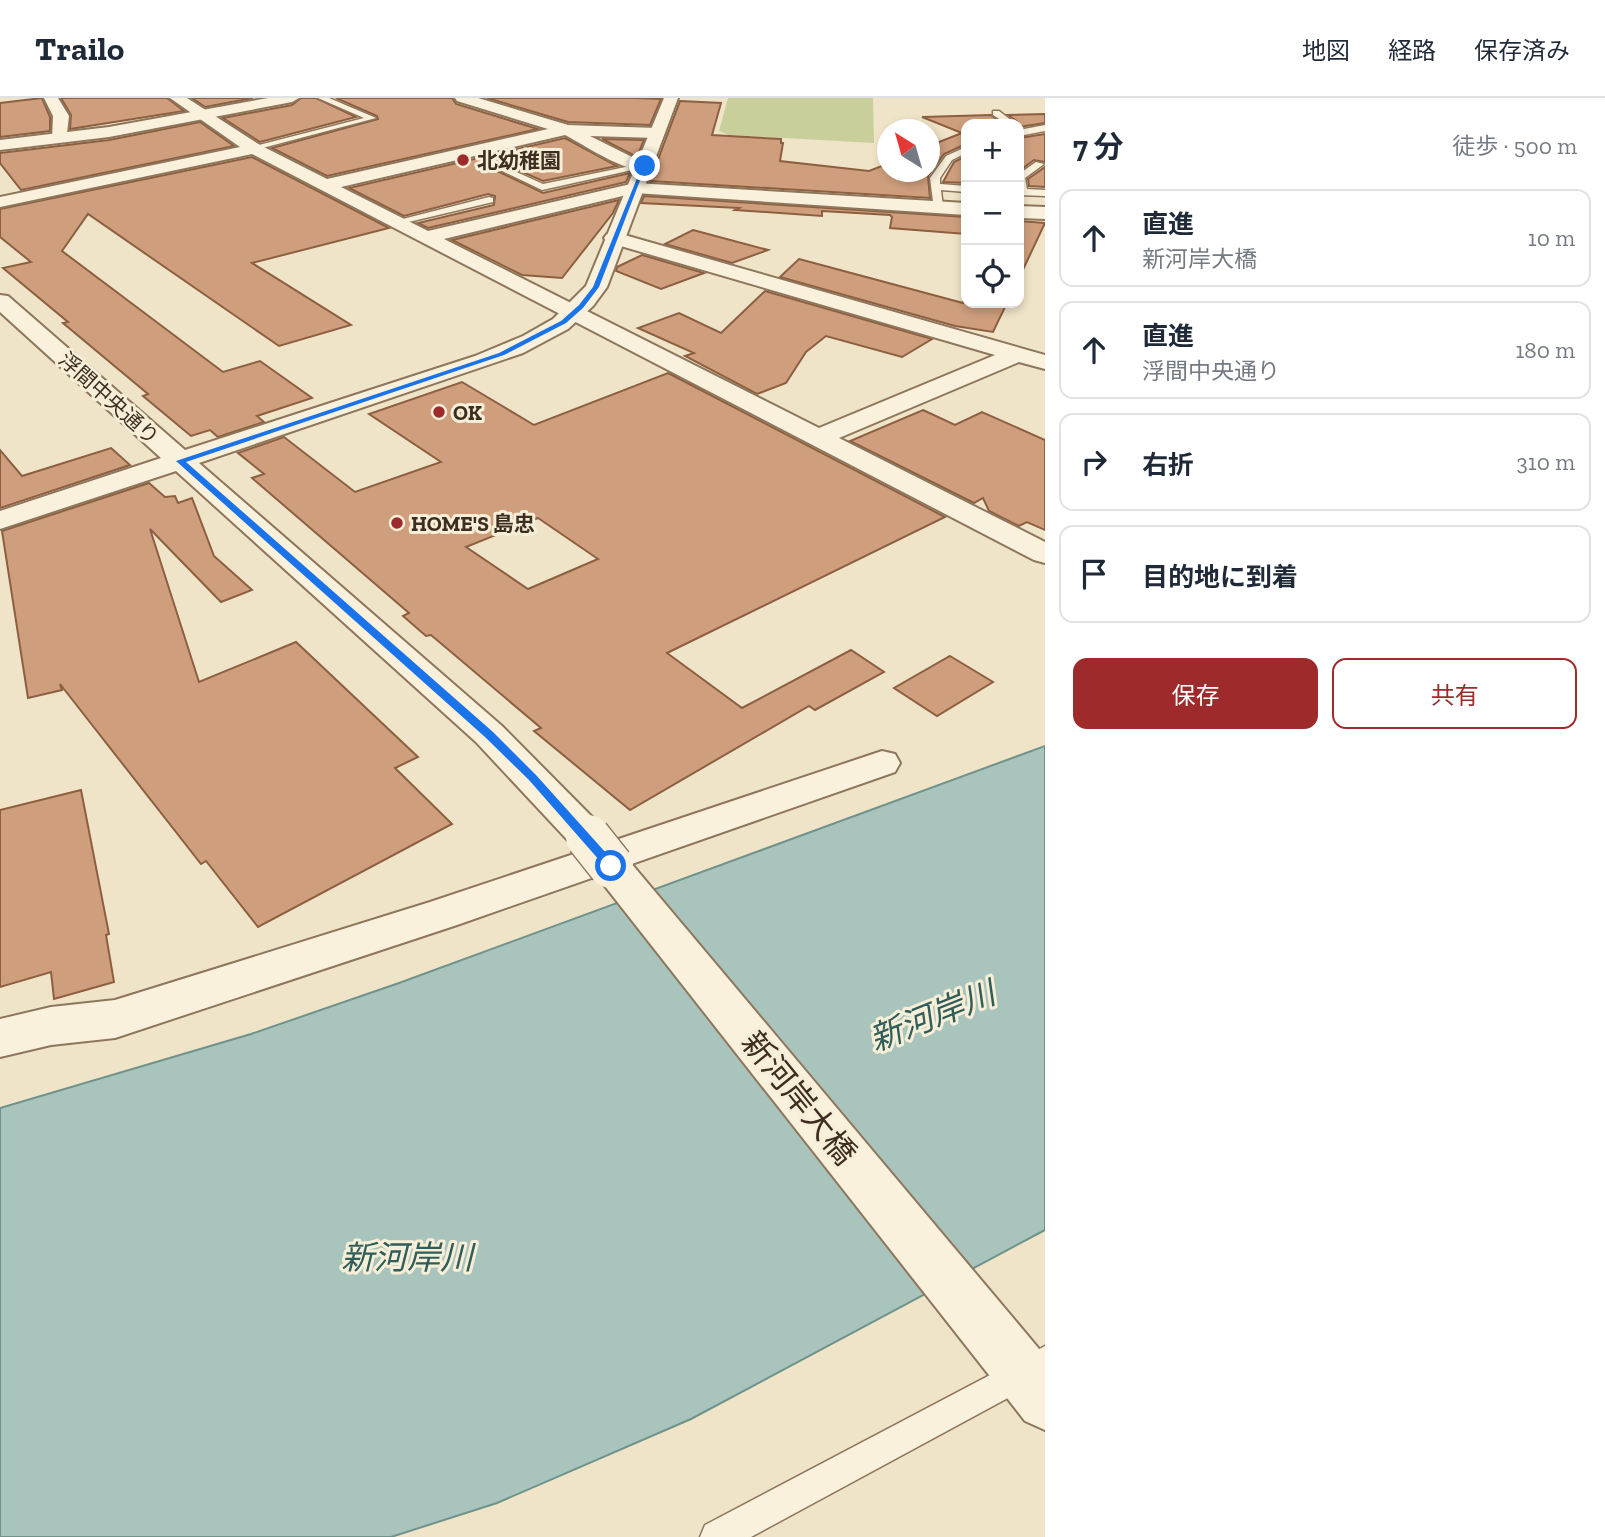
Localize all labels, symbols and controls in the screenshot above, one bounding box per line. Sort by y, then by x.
text: Trailo [35,29,124,68]
text: 地図 [1302,36,1350,65]
text: 経路 [1388,36,1436,65]
text: 保存済み [1474,36,1570,65]
north arrow [877,119,940,182]
map controls [961,119,1024,308]
button: + [961,119,1024,182]
text: 7 分 [1073,129,1123,165]
text: 徒歩 · 500 m [1452,132,1577,160]
place label: 北幼稚園 [477,148,561,173]
route end [629,150,660,181]
marker: 北幼稚園 [455,152,471,168]
button: − [961,182,1024,245]
text: 直進 [1142,208,1194,240]
icon: ahead [1075,219,1113,257]
text: 10 m [1528,224,1575,252]
button: locate [961,245,1024,308]
text: 新河岸大橋 [1142,245,1257,273]
text: 直進 [1142,320,1194,352]
icon: ahead [1075,331,1113,369]
text: 180 m [1515,336,1575,364]
street label: 浮間中央通り [54,347,164,449]
text: 浮間中央通り [1142,357,1280,385]
place label: OK [453,400,482,425]
marker: OK [431,404,447,420]
icon: right [1075,443,1113,481]
text: 310 m [1517,448,1575,476]
text: 右折 [1142,449,1194,481]
place label: HOME'S 島忠 [411,511,535,536]
marker: HOME'S 島忠 [389,515,405,531]
icon: arrive [1075,555,1113,593]
text: 目的地に到着 [1142,561,1298,593]
button: 保存 [1073,658,1318,729]
button: 共有 [1332,658,1577,729]
route start [595,850,626,881]
water label: 新河岸川 [864,972,1003,1059]
street label: 新河岸大橋 [734,1024,864,1172]
water label: 新河岸川 [341,1238,476,1277]

